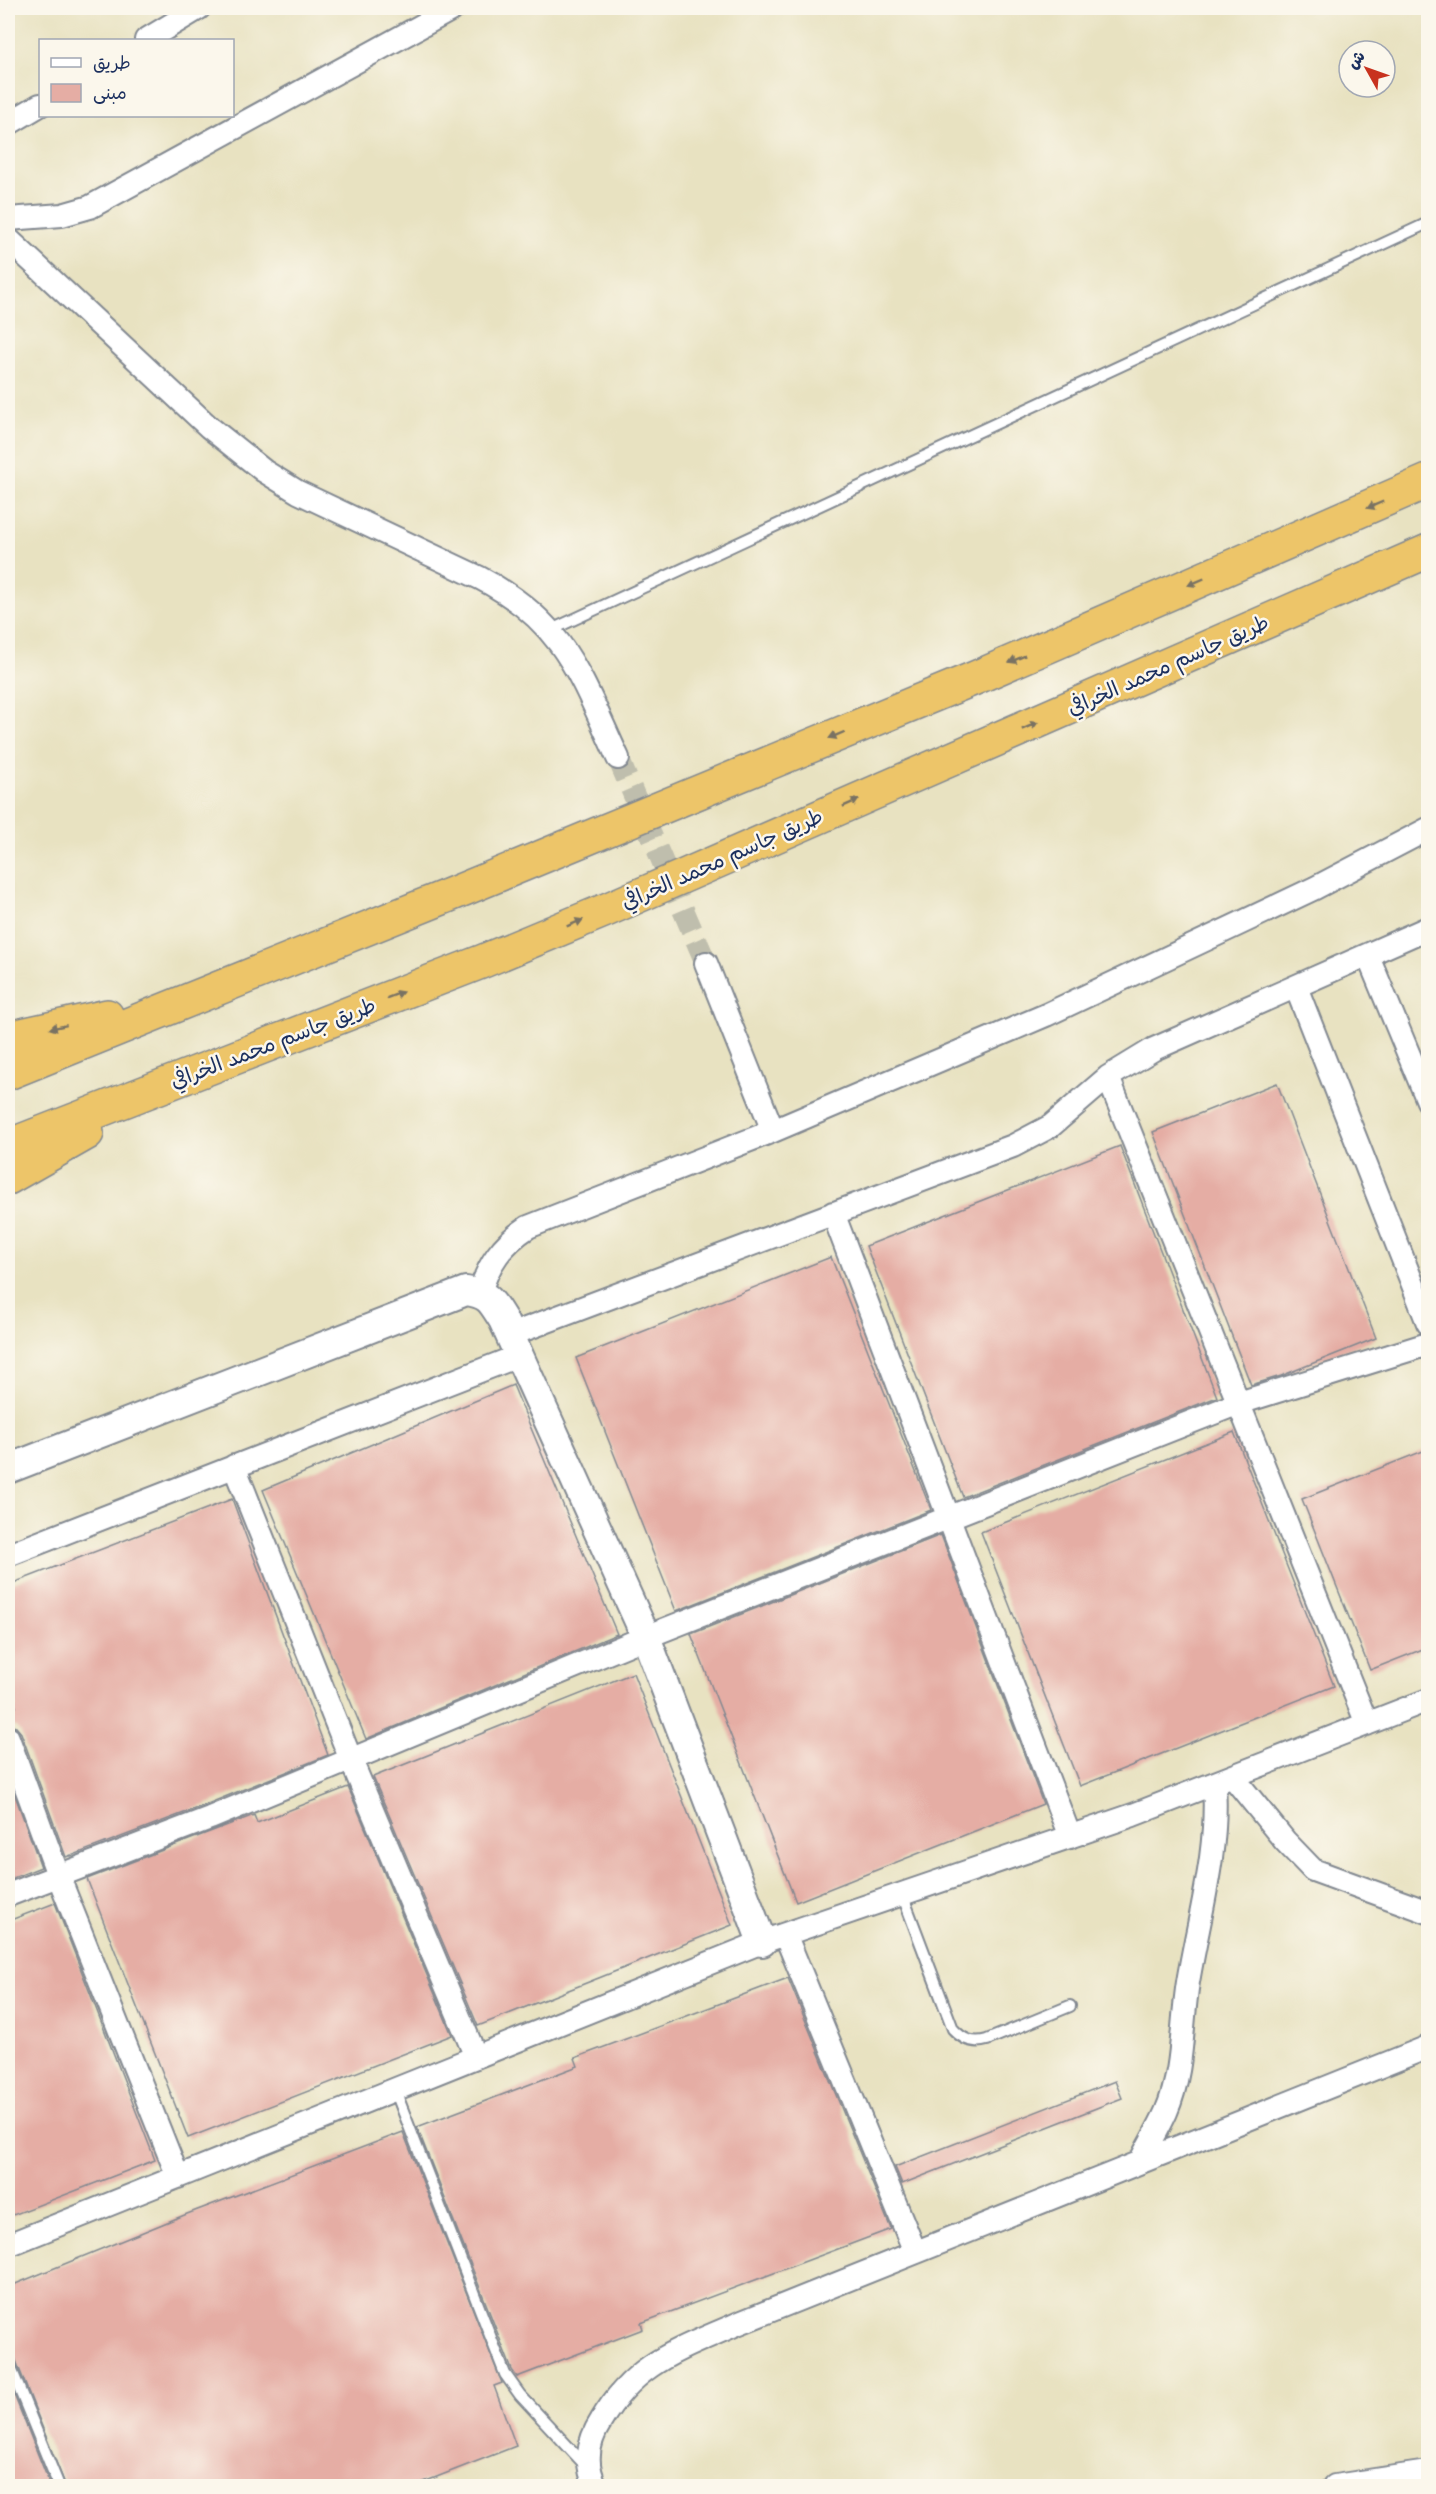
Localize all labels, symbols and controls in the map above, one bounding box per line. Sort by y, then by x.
legend [39,39,234,117]
north arrow [1337,39,1397,99]
text: ش [1344,47,1370,73]
text: طريق [93,53,131,74]
text: مبنى [93,83,127,104]
one-way arrow [1366,500,1384,510]
one-way arrow [1187,577,1205,587]
street label: طريق جاسم محمد الخرافي [1063,608,1274,724]
one-way arrow [1008,655,1026,665]
one-way arrow [1021,721,1038,730]
one-way arrow [828,730,846,740]
one-way arrow [842,799,859,808]
street label: طريق جاسم محمد الخرافي [617,802,828,918]
one-way arrow [567,918,585,928]
one-way arrow [386,990,404,1000]
street label: طريق جاسم محمد الخرافي [166,991,381,1097]
one-way arrow [48,1022,67,1032]

